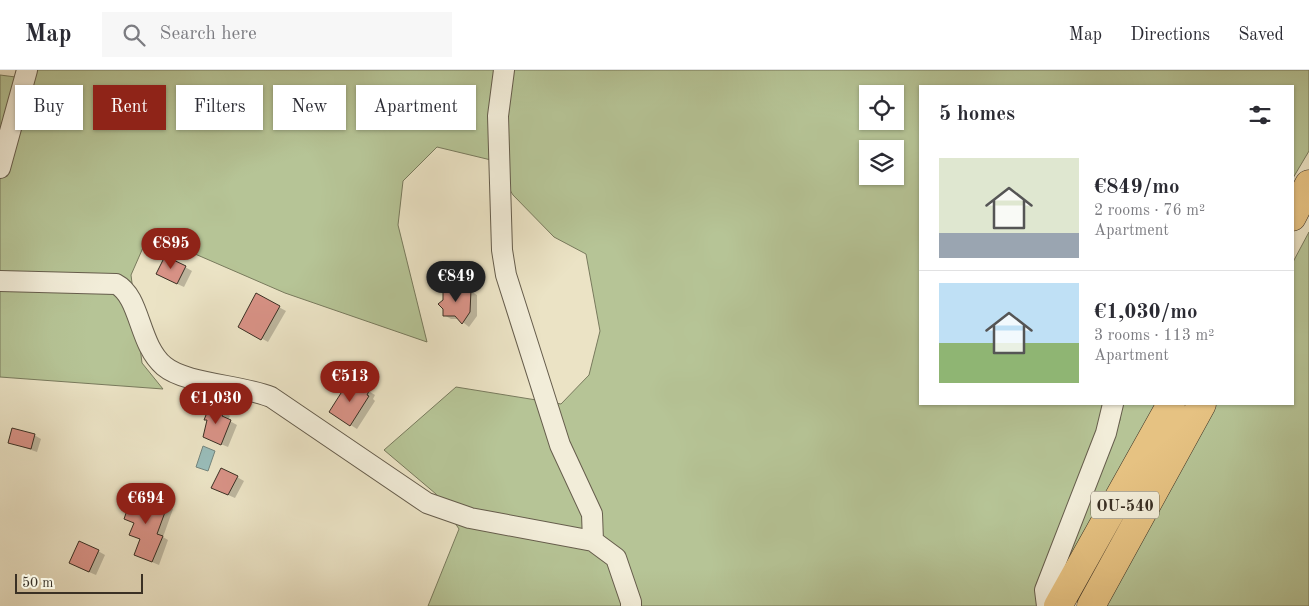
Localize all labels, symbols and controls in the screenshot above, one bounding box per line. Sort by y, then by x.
search box [102,12,452,57]
icon: search [120,21,148,49]
text: Map [25,23,72,47]
text: Search here [160,25,257,44]
text: Map [1069,26,1102,44]
text: Directions [1130,26,1210,44]
text: Saved [1238,26,1284,44]
chip: Buy [15,85,83,130]
chip: Rent [93,85,166,130]
chip: Filters [176,85,263,130]
chip: New [273,85,346,130]
chip: Apartment [356,85,476,130]
map controls [859,85,904,185]
button: locate [859,85,904,130]
icon: filters [1246,101,1274,129]
text: 5 homes [939,104,1015,125]
button: layers [859,140,904,185]
text: €849/mo [1094,177,1180,198]
icon: home [979,178,1039,238]
text: 2 rooms · 76 m² [1094,203,1205,219]
text: Apartment [1094,223,1169,239]
pin: €895 [141,228,201,270]
text: €895 [152,236,190,252]
pin: €849 [426,260,486,303]
text: €849 [437,269,475,285]
text: €1,030/mo [1094,302,1198,323]
icon: home [979,303,1039,363]
text: 3 rooms · 113 m² [1094,328,1214,344]
text: Apartment [1094,348,1169,364]
pin: €513 [320,360,380,403]
text: €513 [331,369,369,385]
pin: €1,030 [175,382,257,425]
text: €1,030 [191,391,241,407]
pin: €694 [116,482,176,525]
text: €694 [127,491,165,507]
road number: OU-540 [1091,492,1159,518]
scale bar [15,571,142,594]
text: 50 m [22,576,53,590]

